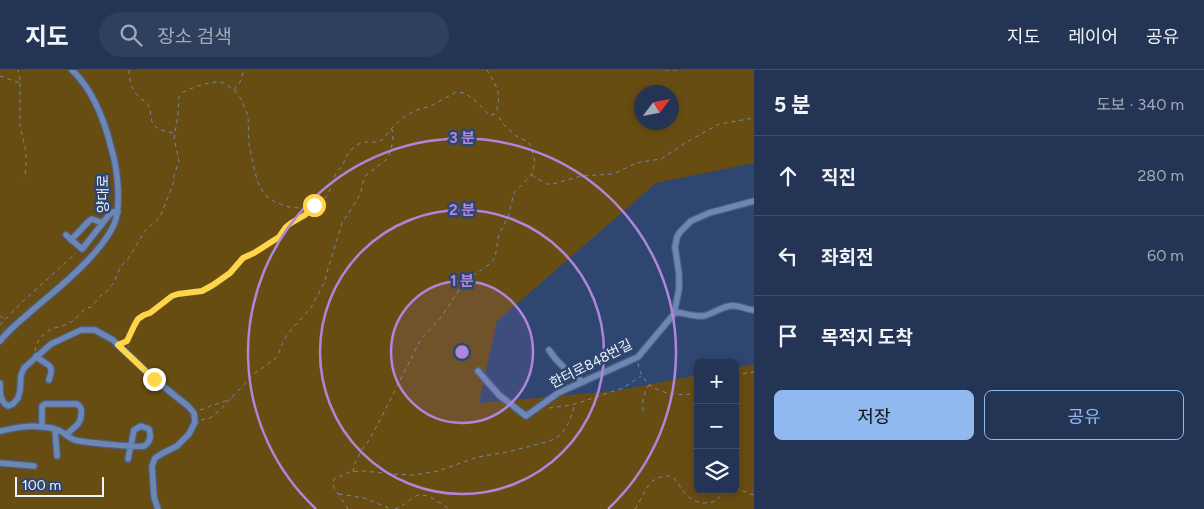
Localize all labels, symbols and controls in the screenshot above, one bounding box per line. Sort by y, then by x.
search box [99,12,449,57]
icon: search [117,21,145,49]
text: 지도 [25,22,69,51]
text: 장소 검색 [157,25,232,48]
text: 지도 [1007,26,1040,48]
text: 레이어 [1068,26,1118,48]
text: 공유 [1146,26,1179,48]
north arrow [634,85,679,130]
text: 5 분 [774,92,811,117]
text: 도보 · 340 m [1096,95,1184,114]
text: 3 분 [449,129,475,147]
icon: ahead [774,162,802,190]
text: 직진 [821,166,856,189]
text: 280 m [1137,166,1184,185]
street label: 양대로 [95,175,112,213]
route start [303,194,326,217]
text: 2 분 [449,201,475,219]
icon: left [774,242,802,270]
text: 좌회전 [821,246,873,269]
text: 60 m [1147,246,1184,265]
text: 1 분 [450,272,474,290]
icon: arrive [774,322,802,350]
text: 목적지 도착 [821,326,913,349]
street label: 한터로848번길 [547,336,635,392]
centre of rings [453,343,471,361]
map controls [694,359,739,494]
button: + [694,359,739,404]
route end [143,368,166,391]
button: 저장 [774,390,974,440]
button: 공유 [984,390,1184,440]
button: − [694,404,739,449]
button: layers [694,449,739,494]
scale bar [15,474,104,497]
text: 100 m [22,477,61,494]

